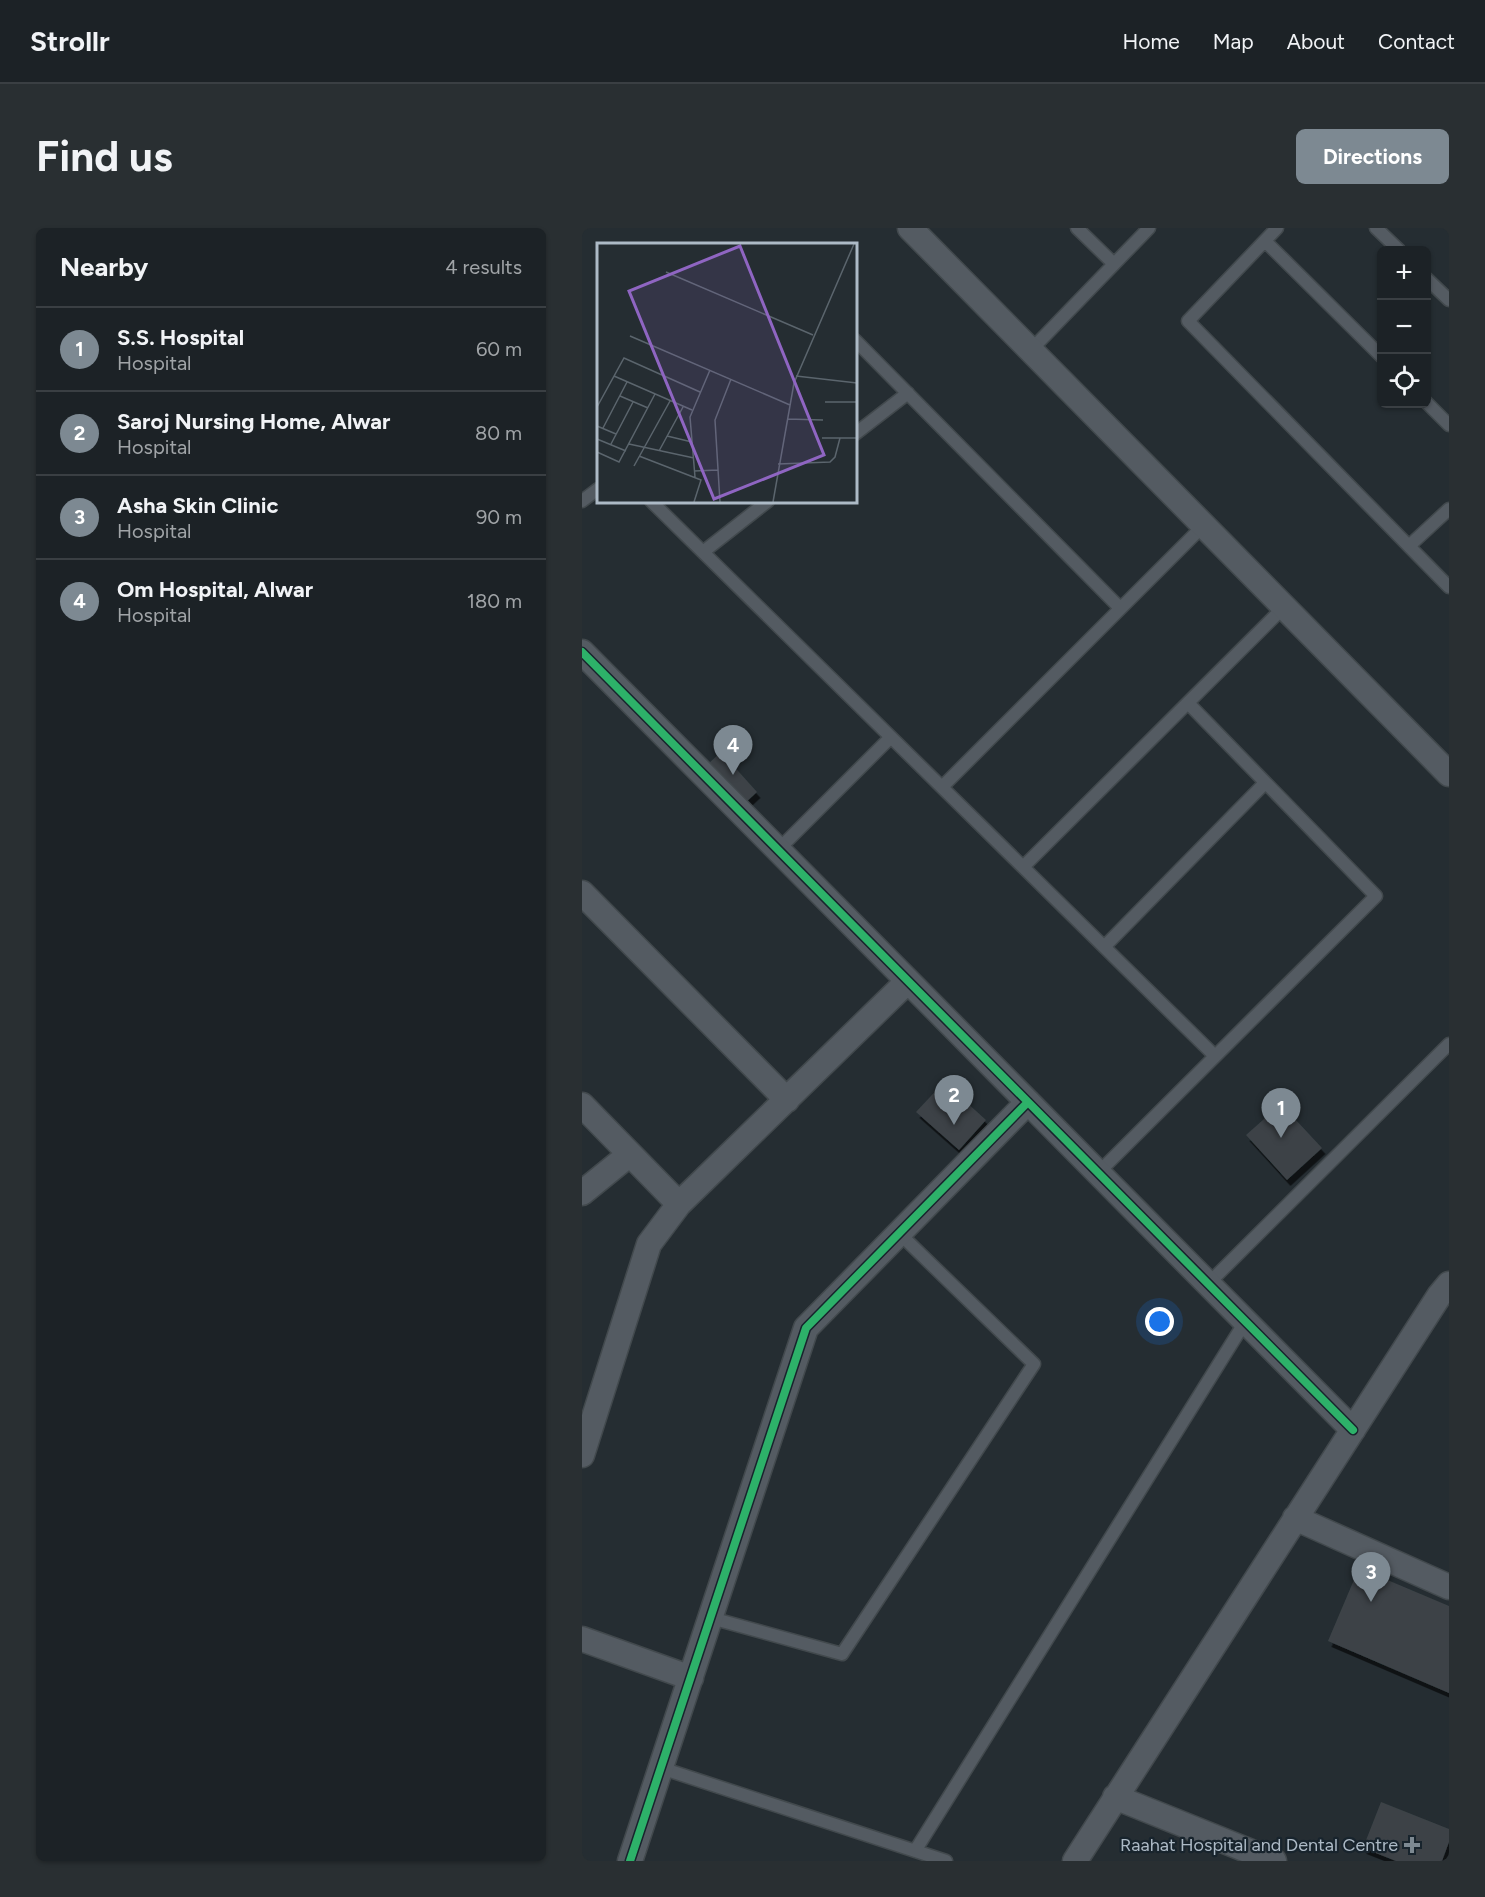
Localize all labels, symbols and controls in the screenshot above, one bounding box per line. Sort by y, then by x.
text: Strollr [30,24,110,58]
text: Home [1123,29,1180,54]
text: Map [1213,29,1254,54]
text: About [1287,29,1345,54]
text: Contact [1378,29,1455,54]
button: Directions [1296,129,1449,184]
text: Find us [36,131,173,182]
inset map [597,243,856,502]
map controls [1377,246,1431,408]
button: + [1377,246,1431,300]
text: Nearby [60,251,148,283]
text: 4 results [445,255,522,279]
button: − [1377,300,1431,354]
text: S.S. Hospital [117,324,244,351]
text: 1 [75,337,84,361]
text: 60 m [476,337,522,361]
text: Hospital [117,351,192,375]
button: locate [1377,354,1431,408]
text: Saroj Nursing Home, Alwar [117,408,390,435]
text: 2 [74,421,85,445]
text: 80 m [475,421,522,445]
text: Hospital [117,435,192,459]
text: Asha Skin Clinic [117,492,279,519]
text: 3 [74,505,85,529]
text: 90 m [476,505,522,529]
text: Hospital [117,519,192,543]
text: Om Hospital, Alwar [117,576,313,603]
text: 4 [73,589,86,613]
text: 180 m [467,589,522,613]
text: Hospital [117,603,192,627]
pin: 4 [714,726,752,775]
pin: 2 [934,1076,974,1125]
pin: 1 [1262,1088,1300,1138]
your location [1145,1307,1174,1336]
pin: 3 [1352,1552,1390,1602]
place label: Raahat Hospital and Dental Centre [1120,1834,1398,1856]
marker: Raahat Hospital and Dental Centre [1403,1836,1421,1854]

